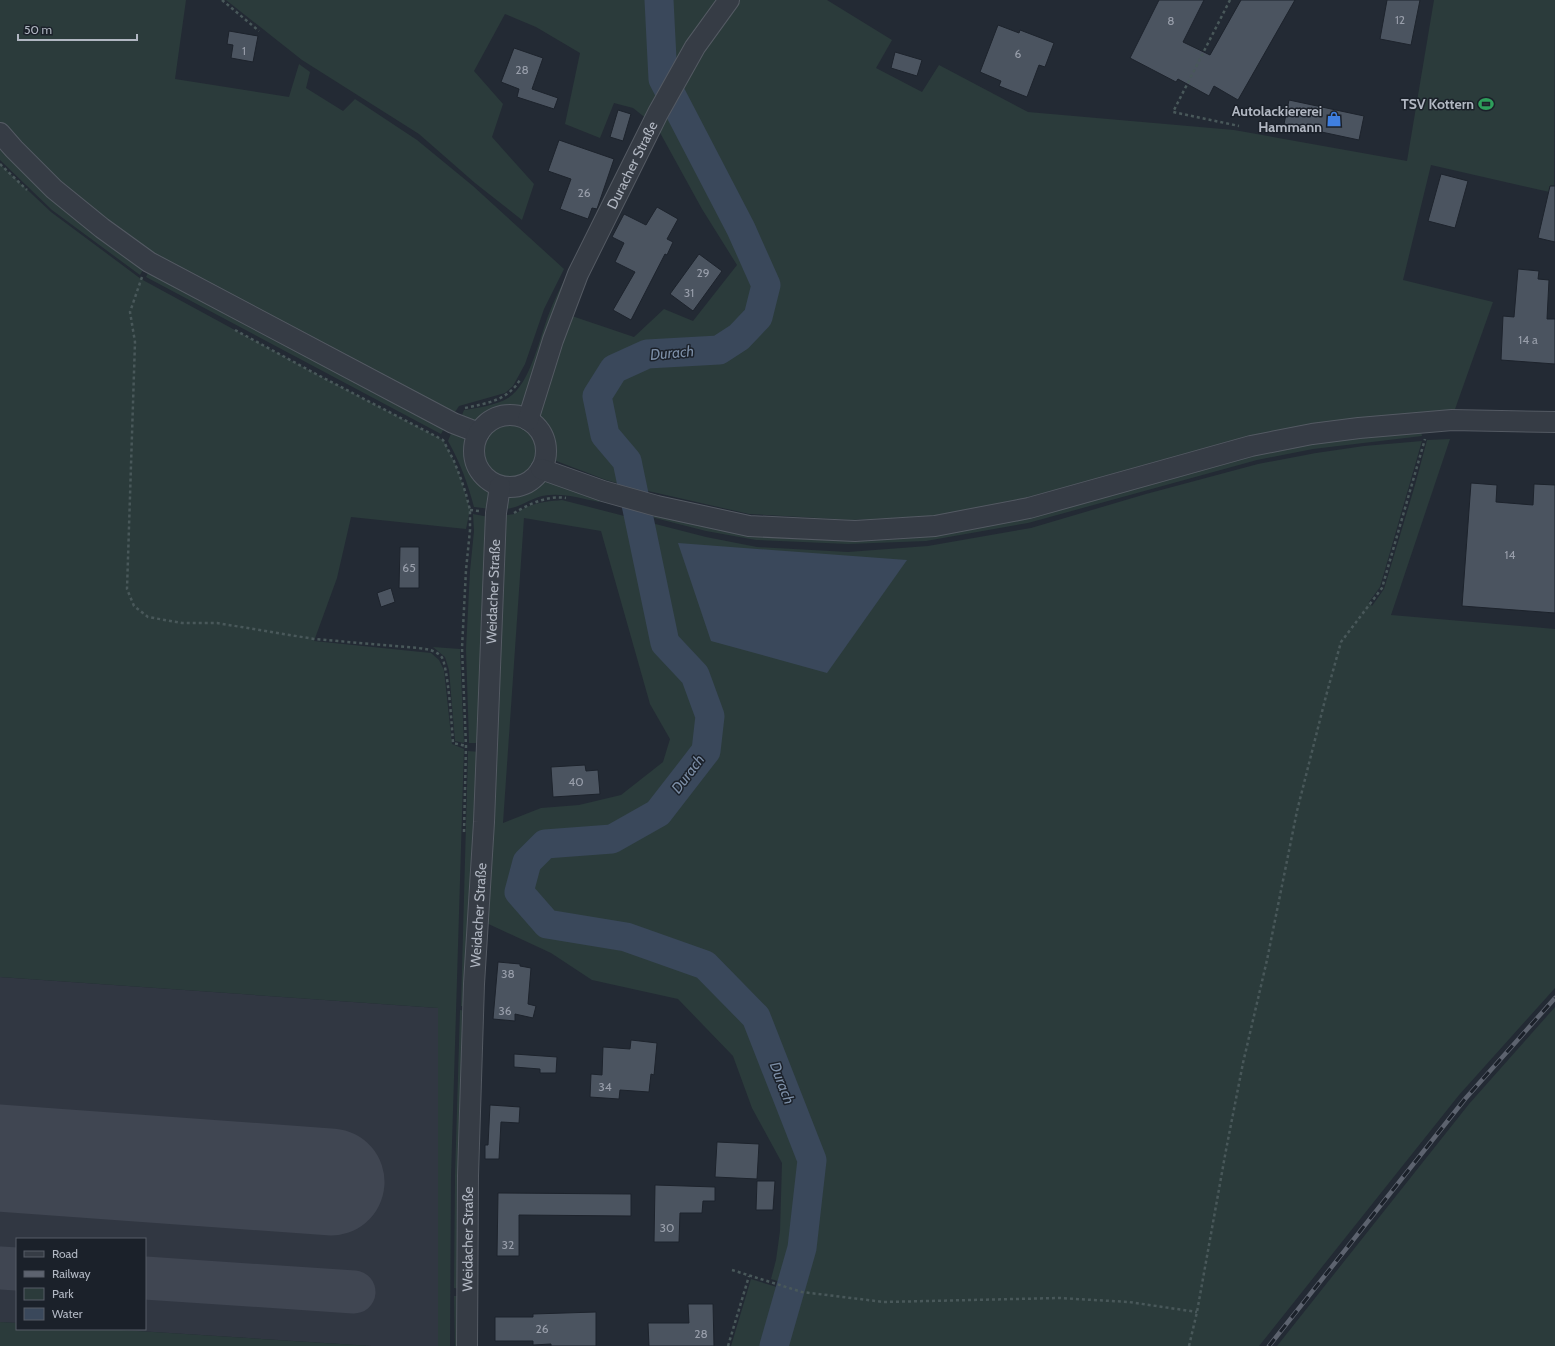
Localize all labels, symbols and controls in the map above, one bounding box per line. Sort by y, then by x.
house number: 12 [1395,12,1405,27]
house number: 8 [1167,13,1175,28]
scale bar [18,16,137,42]
text: 50 m [24,22,52,37]
house number: 1 [242,43,246,58]
house number: 6 [1015,46,1022,61]
house number: 28 [515,62,529,77]
place label: TSV Kottern [1401,95,1474,113]
sports icon: TSV Kottern [1477,95,1495,113]
place label: Autolackiererei Hammann [1232,102,1322,136]
shop icon: Autolackiererei Hammann [1325,110,1343,128]
street label: Duracher Straße [603,118,662,212]
house number: 26 [577,185,591,200]
house number: 29 [696,265,710,280]
house number: 31 [684,285,694,300]
house number: 14 a [1518,332,1538,347]
water label: Durach [649,342,695,364]
street label: Weidacher Straße [482,539,504,644]
house number: 14 [1505,547,1515,562]
house number: 65 [402,560,416,575]
water label: Durach [668,751,708,797]
house number: 40 [568,774,584,789]
street label: Weidacher Straße [466,862,490,968]
house number: 38 [501,966,515,981]
house number: 36 [498,1003,512,1018]
water label: Durach [766,1059,798,1107]
house number: 34 [598,1079,612,1094]
street label: Weidacher Straße [458,1186,477,1292]
house number: 30 [660,1220,674,1235]
house number: 32 [502,1237,514,1252]
legend [16,1238,146,1330]
text: Road [52,1246,78,1261]
text: Railway [52,1266,90,1281]
text: Park [52,1286,74,1301]
text: Water [52,1306,83,1321]
house number: 26 [535,1321,549,1336]
house number: 28 [694,1326,708,1341]

